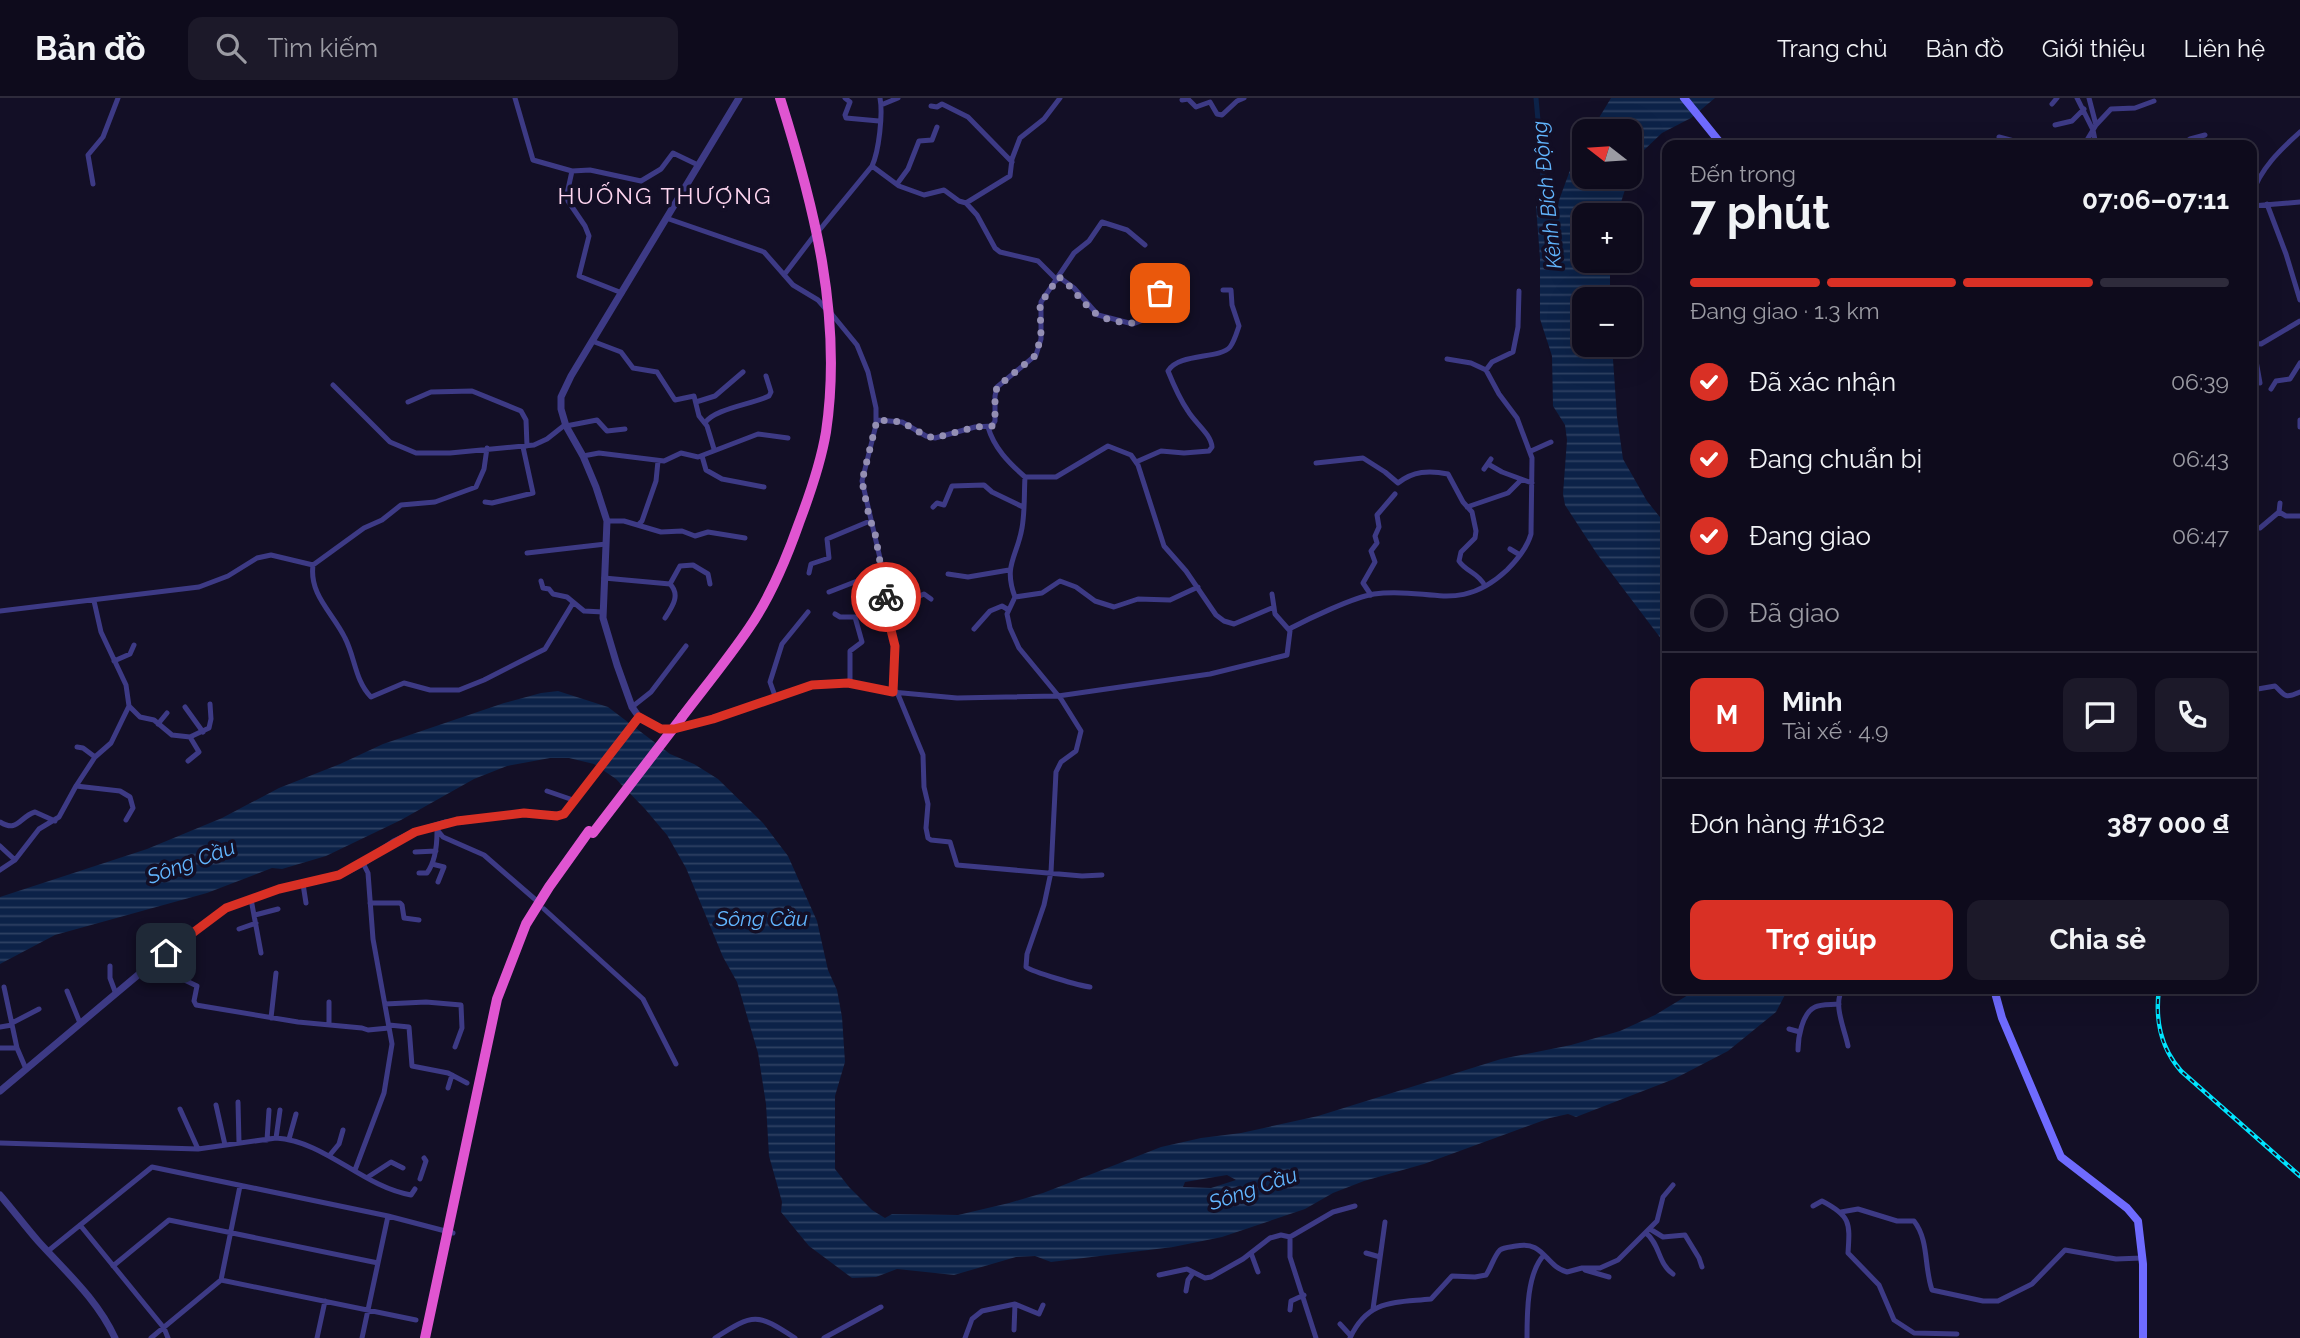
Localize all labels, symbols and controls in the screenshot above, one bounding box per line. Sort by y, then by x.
search box [188,17,678,80]
text: Bản đồ [35,29,146,68]
icon: search [212,29,250,67]
text: Tìm kiếm [268,33,378,63]
text: Trang chủ [1777,34,1887,63]
text: Bản đồ [1925,34,2004,63]
text: Giới thiệu [2042,34,2145,63]
text: Liên hệ [2183,34,2265,63]
north arrow [1572,119,1642,189]
map controls [1572,119,1642,357]
water label: Kênh Bích Động [1526,120,1567,270]
text: Đến trong [1690,160,1796,187]
district label: HUỐNG THƯỢNG [558,182,772,209]
text: 07:06–07:11 [2082,185,2229,215]
text: 7 phút [1690,186,1830,240]
button: + [1572,203,1642,273]
pin [1130,263,1190,323]
icon: bag [1141,274,1179,312]
button: − [1572,287,1642,357]
text: Đang giao · 1.3 km [1690,297,1880,324]
icon: check [1690,363,1728,401]
text: Đã xác nhận [1749,367,1896,397]
text: 06:39 [2171,368,2229,395]
icon: check [1690,440,1728,478]
text: Đang chuẩn bị [1749,444,1922,474]
text: 06:43 [2172,445,2229,472]
icon: check [1690,517,1728,555]
text: Đang giao [1749,521,1871,551]
text: 06:47 [2172,522,2229,549]
courier [851,562,921,632]
icon: bike [867,578,905,616]
text: Đã giao [1749,598,1840,628]
button: chat [2063,678,2137,752]
button: phone [2155,678,2229,752]
text: Minh [1782,687,1843,717]
text: M [1716,700,1738,730]
text: Tài xế · 4.9 [1782,717,1889,744]
text: Đơn hàng #1632 [1690,809,1885,839]
text: 387 000 ₫ [2107,809,2229,839]
water label: Sông Cầu [142,834,238,889]
button: Trợ giúp [1690,900,1953,980]
button: Chia sẻ [1967,900,2229,980]
water label: Sông Cầu [715,906,808,931]
pin [136,923,196,983]
icon: home [147,934,185,972]
water label: Sông Cầu [1204,1162,1300,1216]

